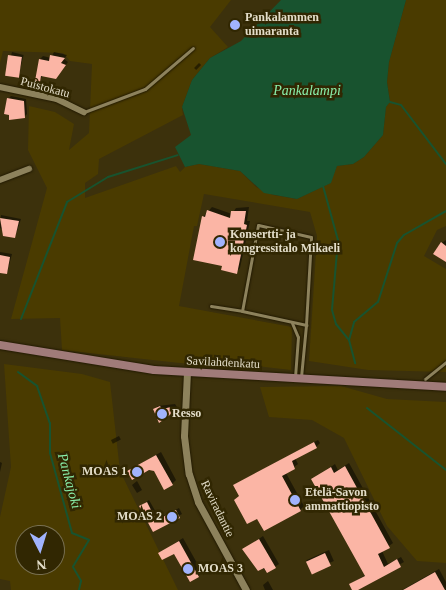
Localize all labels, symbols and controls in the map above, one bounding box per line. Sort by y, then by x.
place label: Pankalammen uimaranta [245,11,319,39]
marker: Pankalammen uimaranta [229,19,241,31]
street label: Puistokatu [19,74,71,102]
water label: Pankalampi [273,83,341,99]
place label: Konsertti- ja kongressitalo Mikaeli [230,228,340,256]
marker: Konsertti- ja kongressitalo Mikaeli [214,236,226,248]
street label: Savilahdenkatu [186,354,260,372]
place label: Resso [172,407,201,421]
marker: Resso [156,408,168,420]
water label: Pankajoki [54,451,84,511]
place label: MOAS 1 [82,465,127,479]
marker: MOAS 1 [131,466,143,478]
street label: Raviradantie [197,478,237,540]
place label: Etelä-Savon ammattiopisto [305,486,379,514]
marker: Etelä-Savon ammattiopisto [289,494,301,506]
place label: MOAS 2 [117,510,162,524]
marker: MOAS 2 [166,511,178,523]
north arrow [15,525,65,575]
text: N [36,557,47,572]
place label: MOAS 3 [198,562,243,576]
marker: MOAS 3 [182,563,194,575]

